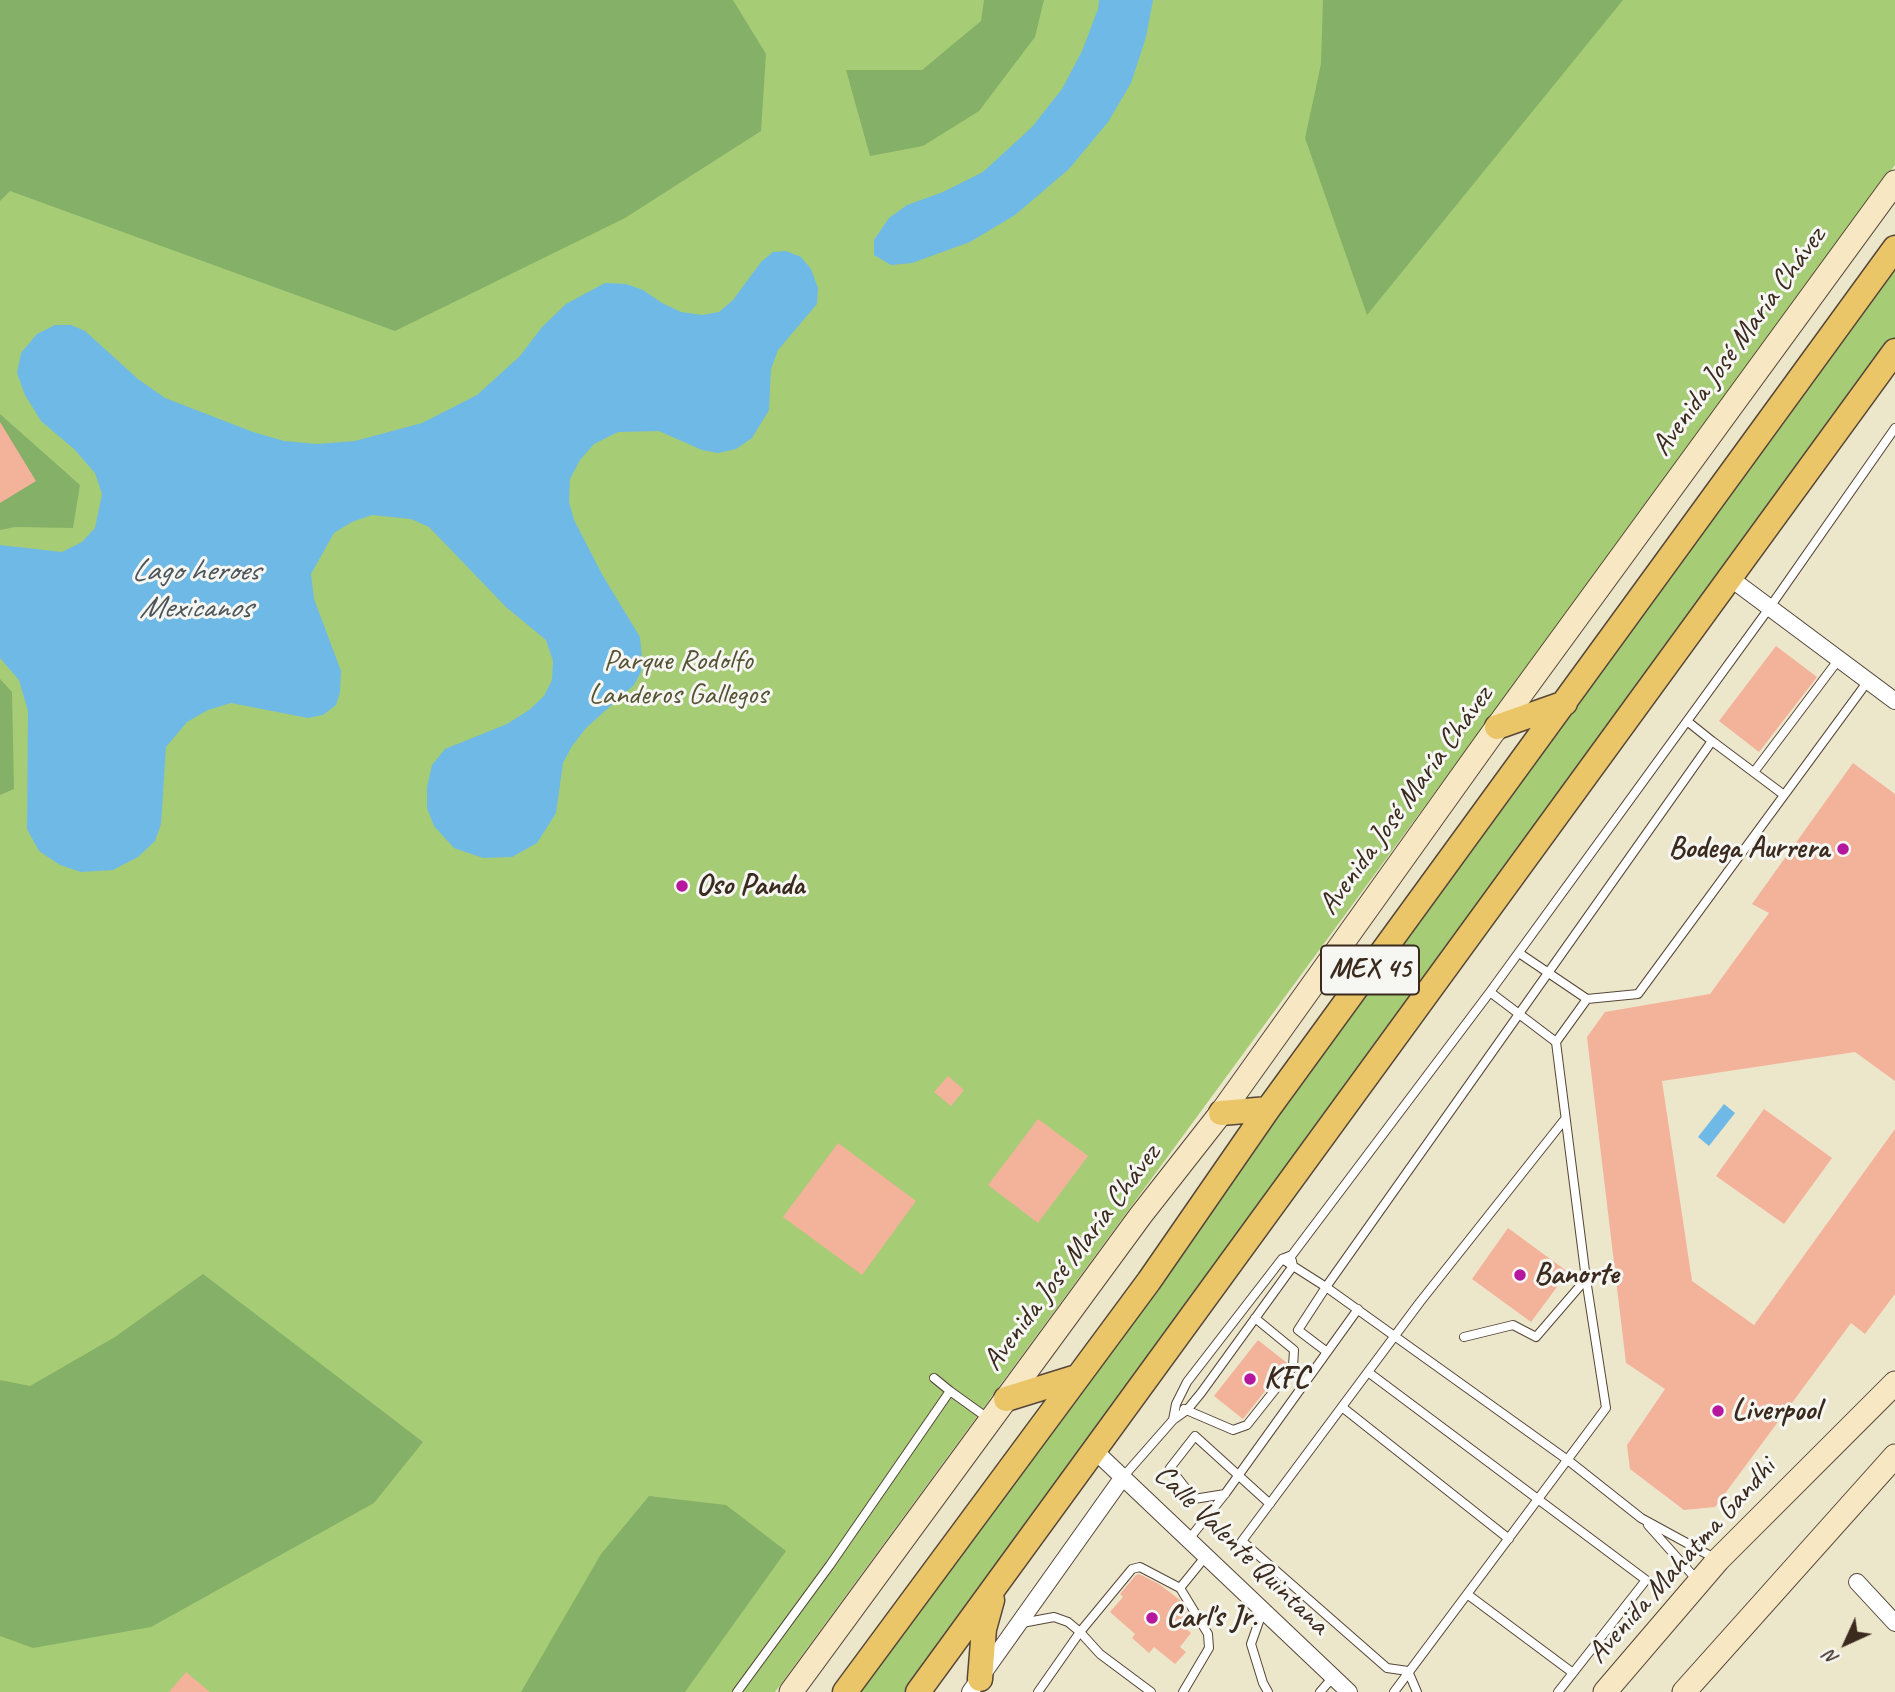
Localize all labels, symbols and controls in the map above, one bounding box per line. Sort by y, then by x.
street label: Avenida José María Chávez [1644,221,1834,463]
water label: Lago heroes Mexicanos [131,553,259,628]
park label: Parque Rodolfo Landeros Gallegos [589,643,767,714]
street label: Avenida José María Chávez [1311,680,1501,922]
place label: Bodega Aurrera [1669,831,1829,867]
marker: Bodega Aurrera [1835,841,1851,857]
place label: Oso Panda [696,868,804,904]
marker: Oso Panda [674,878,690,894]
road number: MEX 45 [1321,946,1419,995]
street label: Avenida José María Chávez [975,1138,1169,1378]
place label: Banorte [1534,1257,1618,1293]
marker: Banorte [1512,1267,1528,1283]
place label: KFC [1264,1361,1309,1397]
marker: KFC [1242,1371,1258,1387]
place label: Liverpool [1732,1393,1820,1429]
marker: Liverpool [1710,1403,1726,1419]
street label: Avenida Mahatma Gandhi [1580,1451,1784,1671]
street label: Calle Valente Quintana [1146,1457,1336,1643]
place label: Carl's Jr. [1166,1600,1257,1636]
north arrow [1811,1608,1881,1678]
marker: Carl's Jr. [1144,1610,1160,1626]
text: N [1819,1645,1844,1670]

